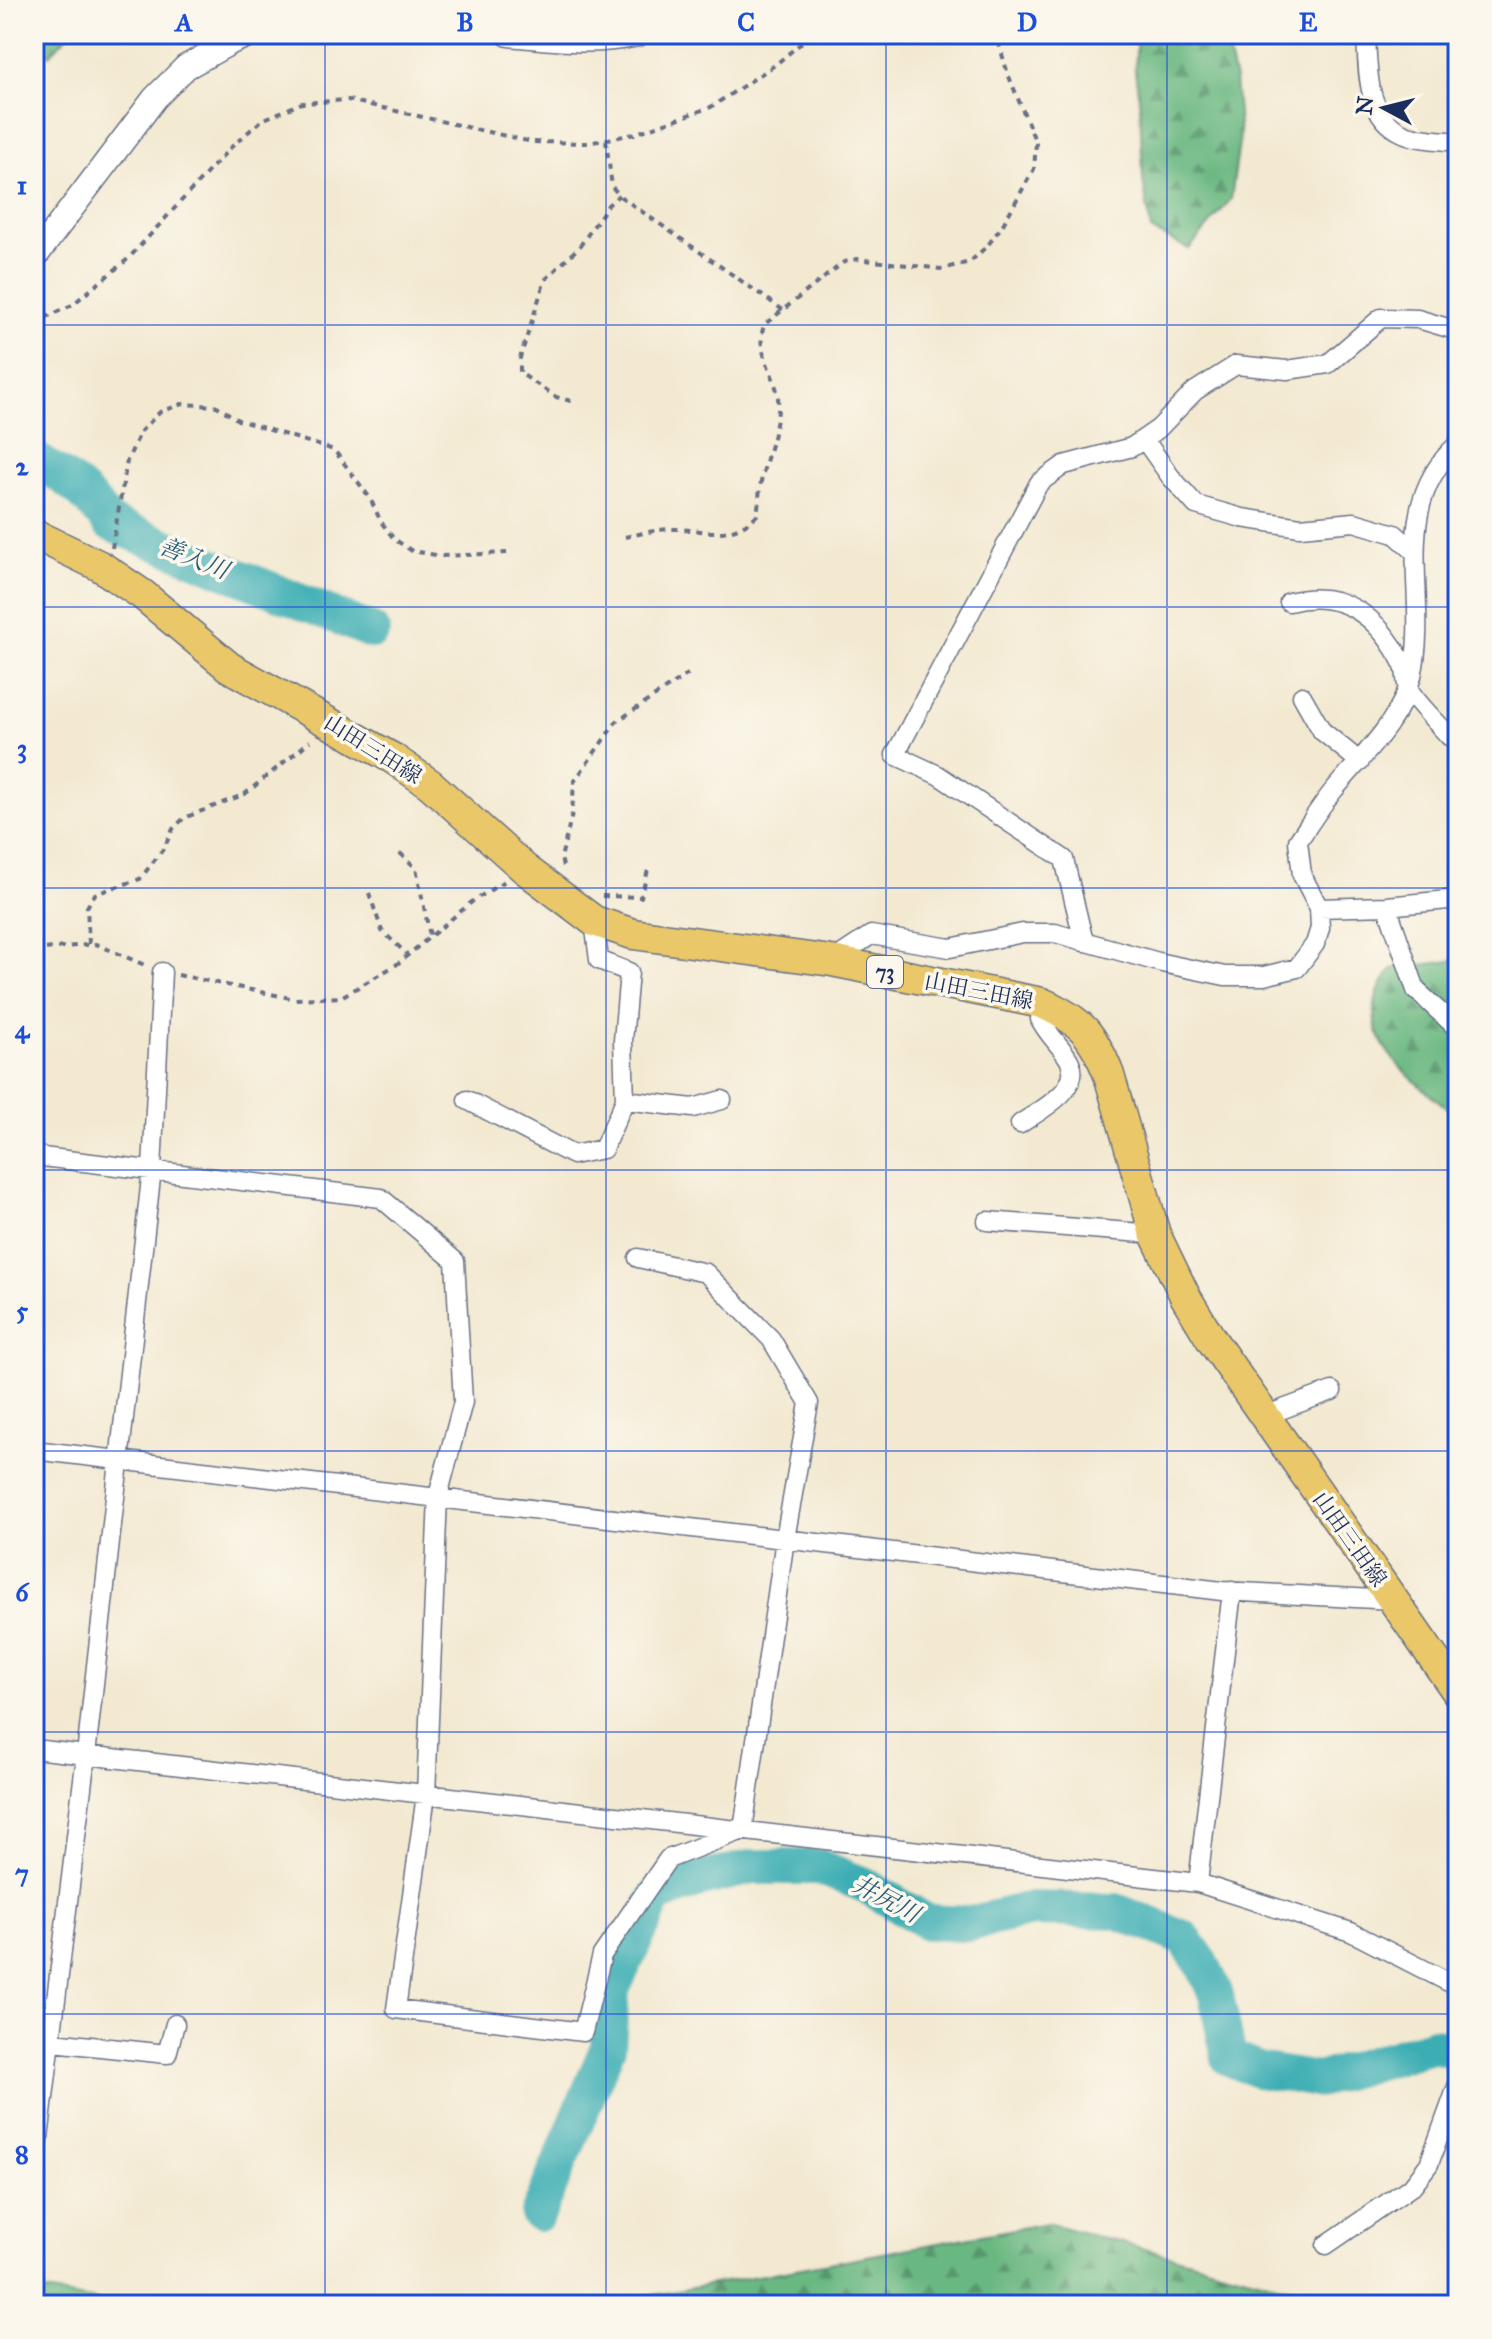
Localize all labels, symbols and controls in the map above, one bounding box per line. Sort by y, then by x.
text: A [173,6,193,38]
text: B [456,6,474,38]
text: C [737,6,755,38]
text: D [1017,6,1037,38]
text: E [1299,6,1318,38]
north arrow [1344,68,1424,148]
text: N [1350,94,1379,117]
text: 1 [17,169,27,201]
text: 2 [16,450,30,482]
water label: 善入川 [155,531,236,587]
street label: 山田三田線 [319,708,427,790]
text: 3 [17,732,27,764]
road number: 73 [867,956,903,988]
street label: 山田三田線 [922,967,1036,1015]
text: 4 [15,1013,31,1045]
text: 5 [16,1294,29,1326]
street label: 山田三田線 [1307,1486,1393,1592]
text: 6 [15,1576,30,1608]
text: 7 [15,1857,29,1889]
water label: 井尻川 [847,1869,927,1931]
text: 8 [15,2138,29,2170]

